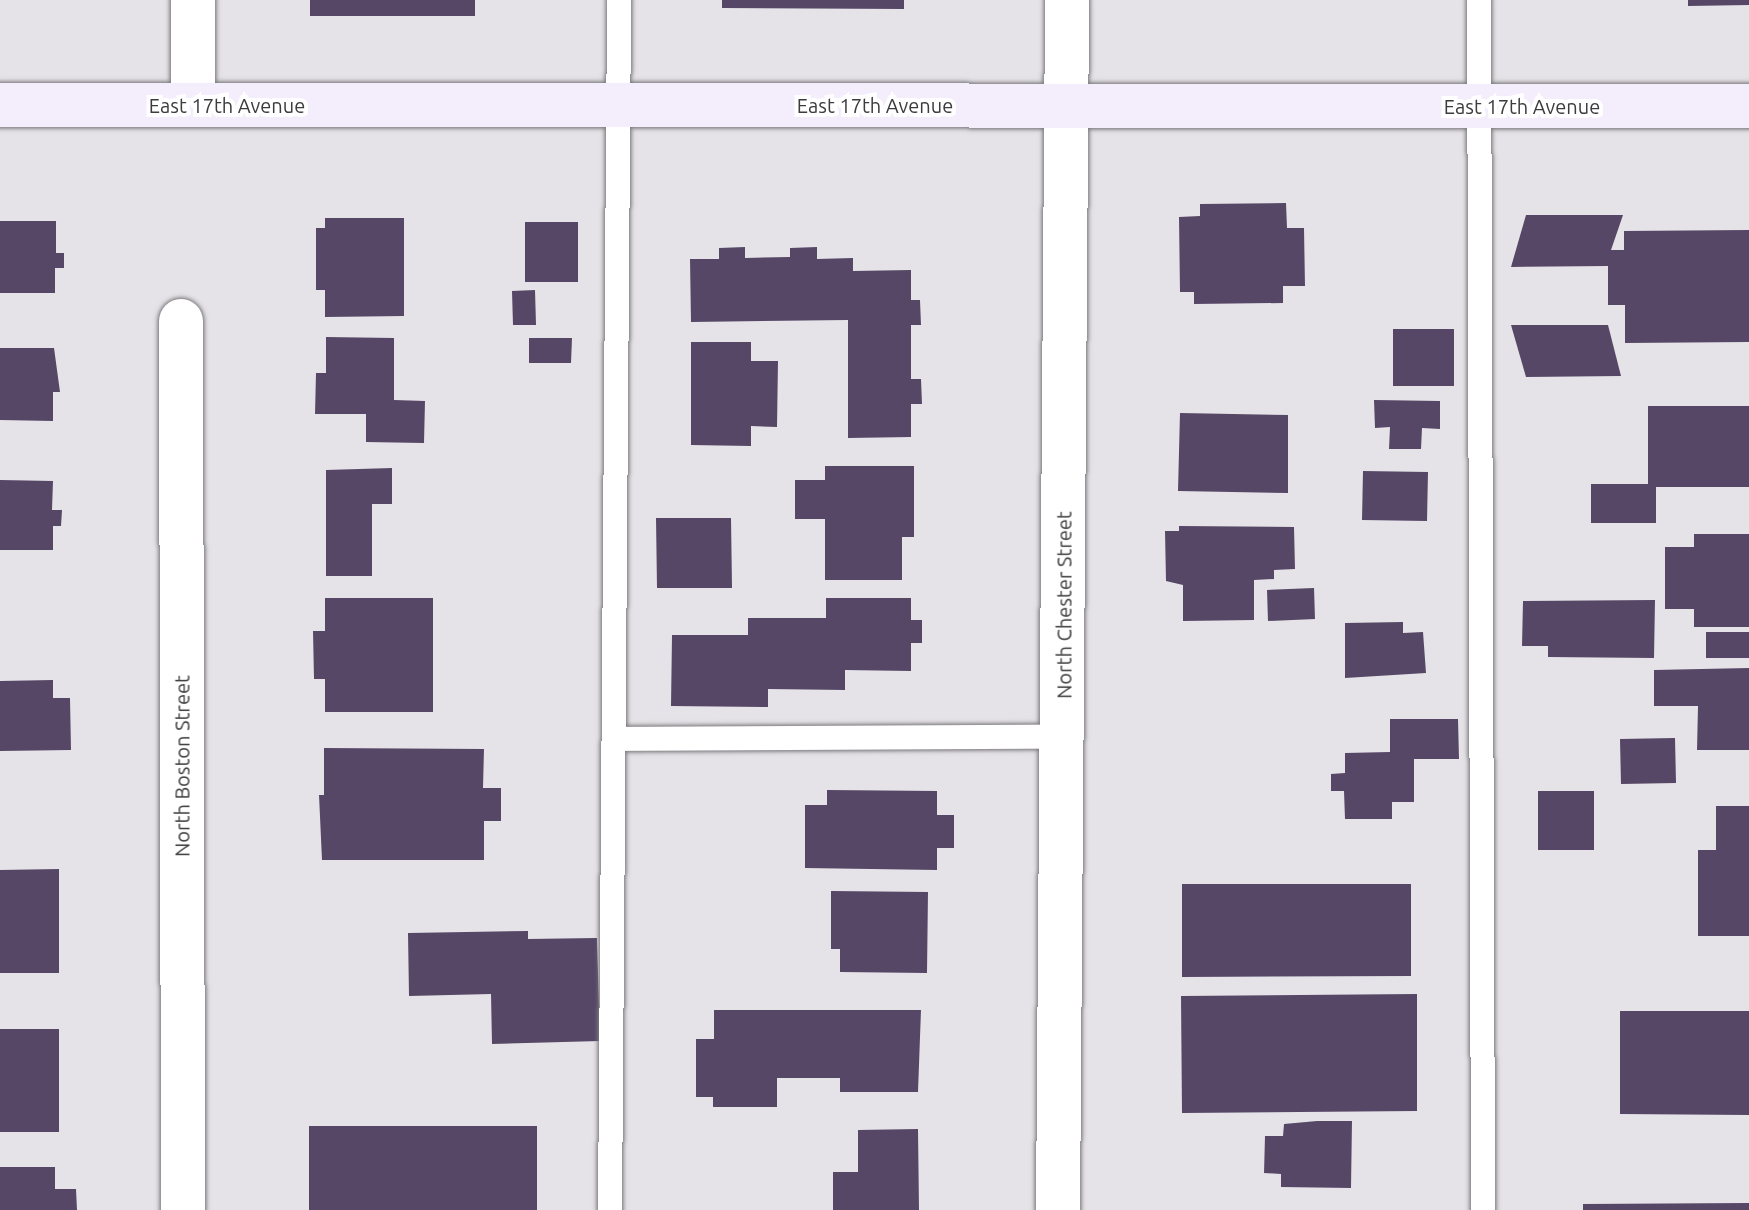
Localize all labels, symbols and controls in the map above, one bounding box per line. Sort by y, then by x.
street label: East 17th Avenue [149,93,305,117]
street label: East 17th Avenue [797,93,953,117]
street label: East 17th Avenue [1444,94,1600,118]
street label: North Chester Street [1052,511,1076,699]
street label: North Boston Street [170,675,194,857]

